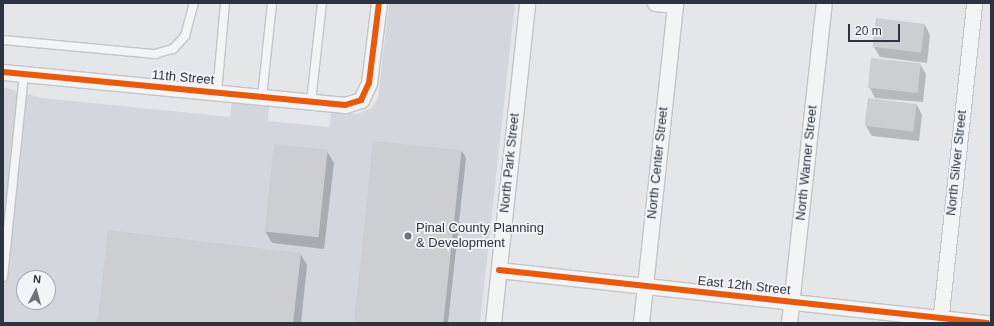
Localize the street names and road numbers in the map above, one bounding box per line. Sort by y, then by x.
street label: 11th Street [151,68,215,88]
street label: North Warner Street [793,105,821,221]
street label: North Center Street [644,106,672,220]
street label: North Silver Street [944,109,970,217]
street label: North Park Street [497,112,523,214]
street label: East 12th Street [697,273,791,299]

